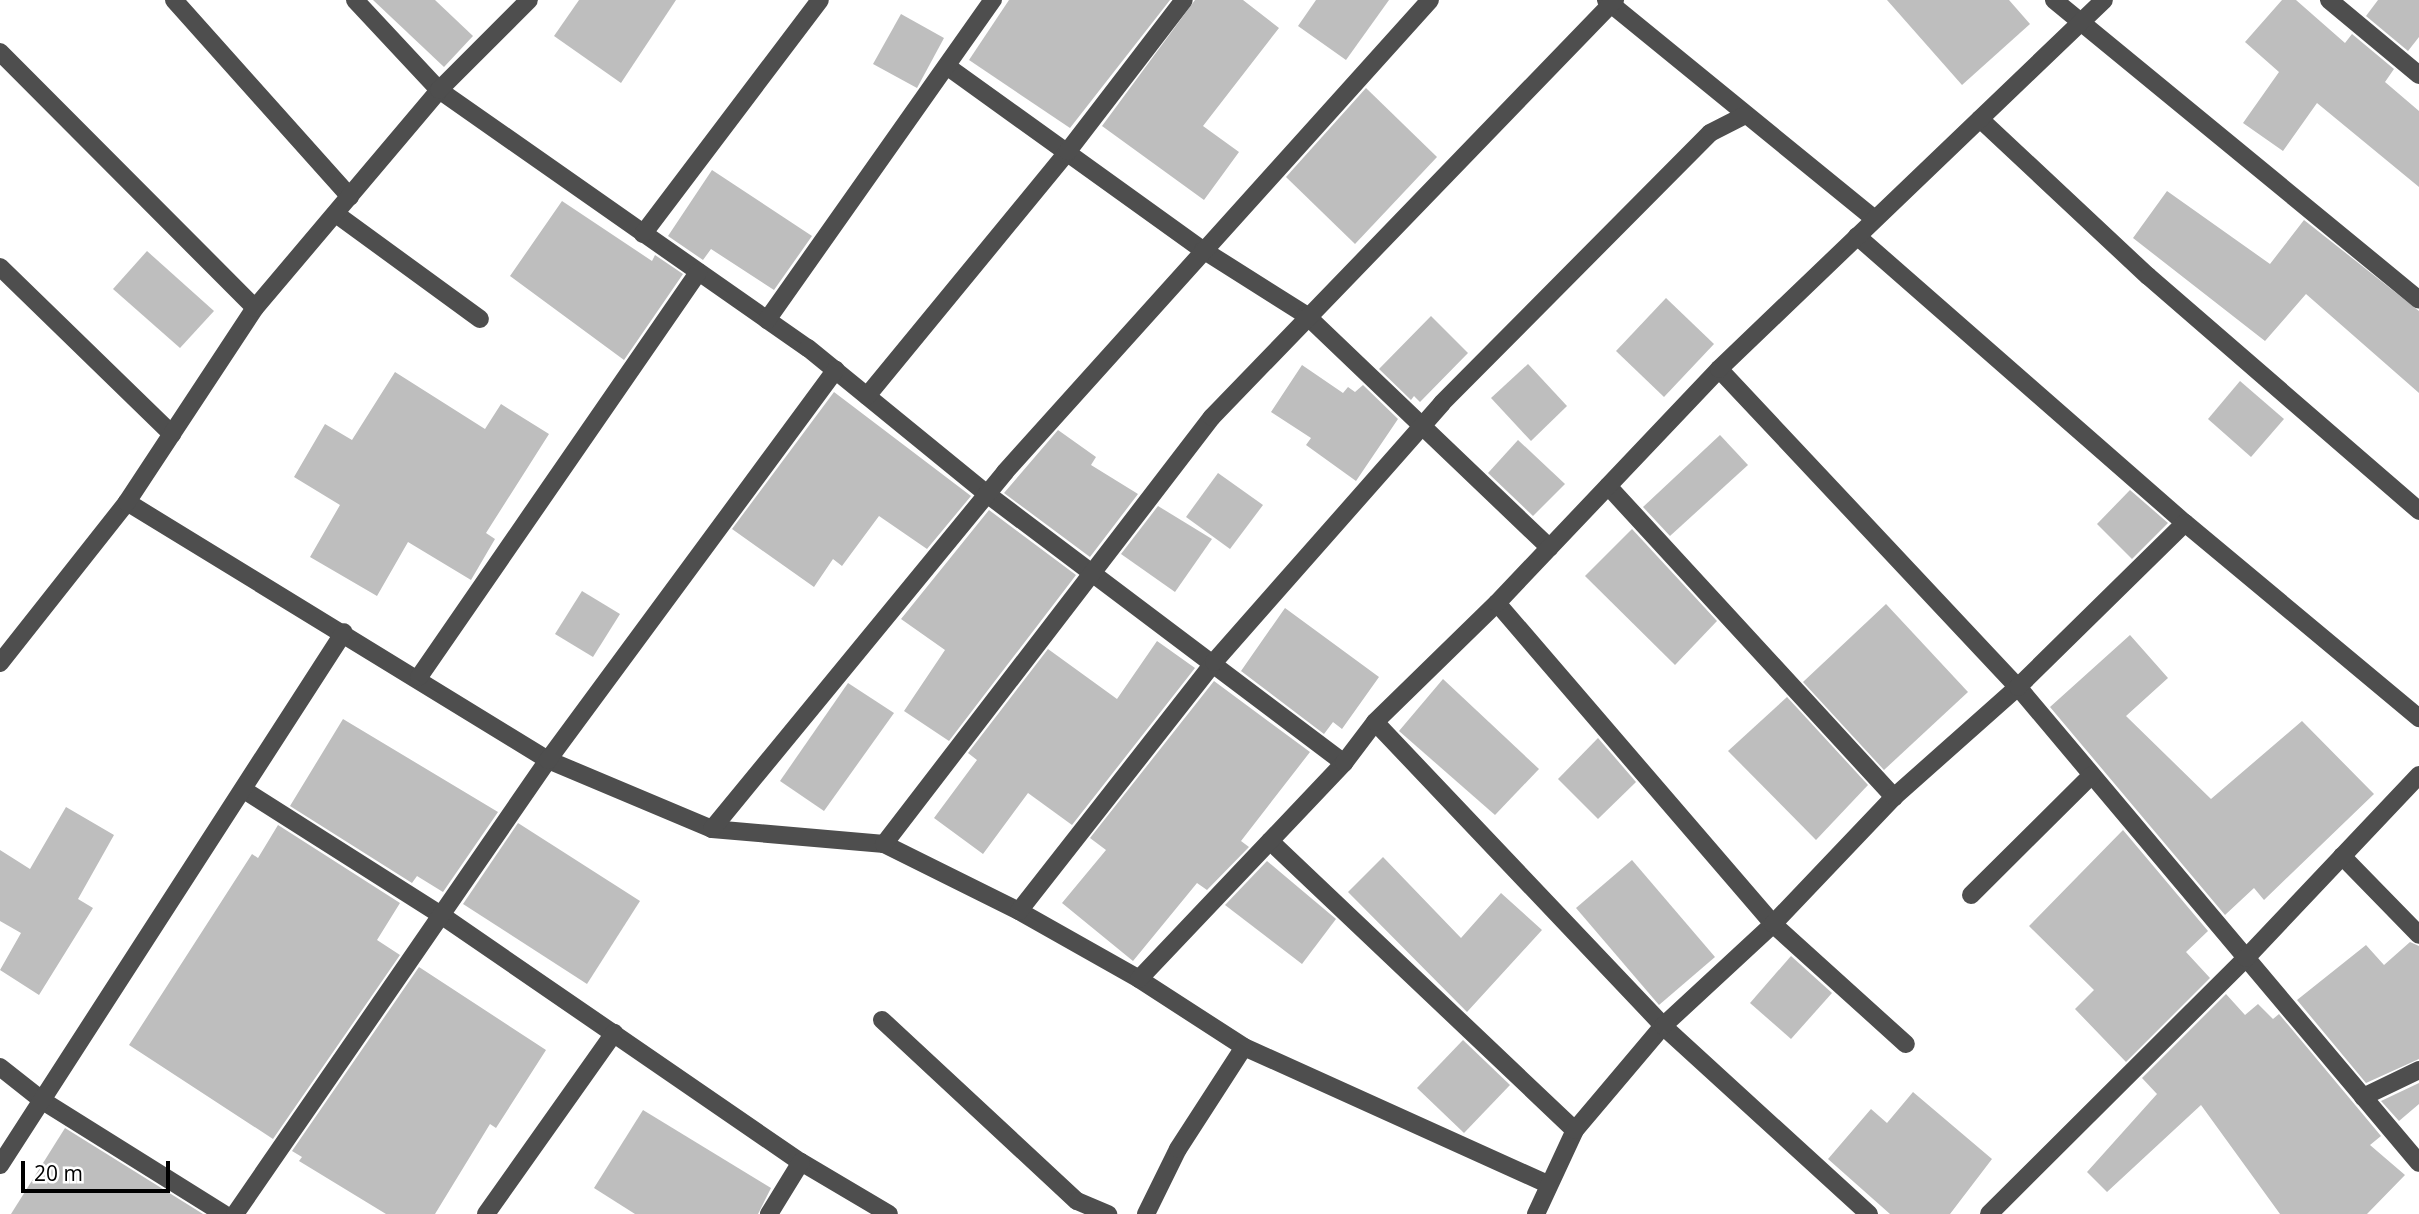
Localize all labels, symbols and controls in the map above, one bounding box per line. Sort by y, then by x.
scale bar [24,1148,173,1192]
text: 20 m [34,1159,83,1187]

